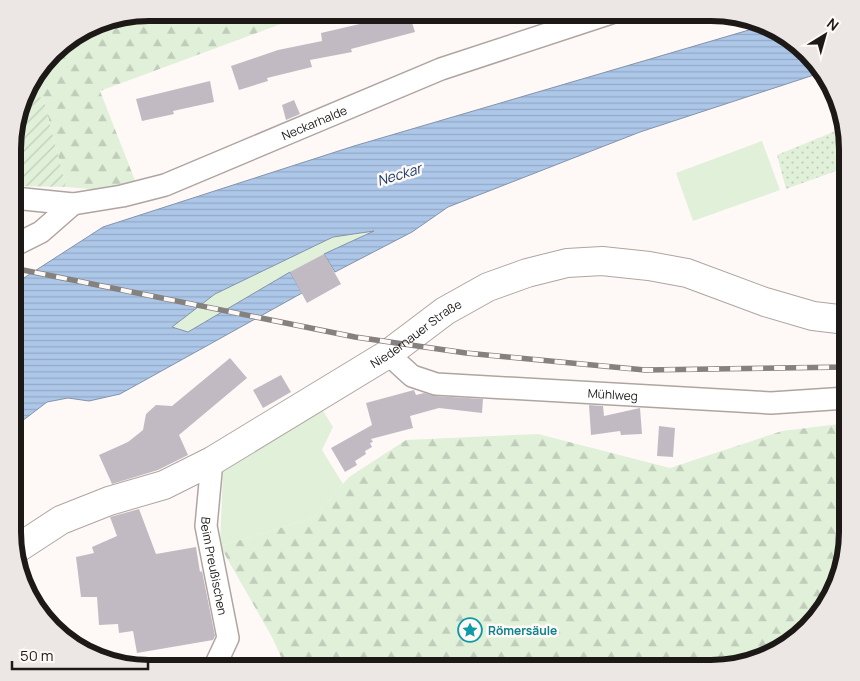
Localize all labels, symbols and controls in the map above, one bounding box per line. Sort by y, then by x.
north arrow [800,10,850,60]
text: N [823,14,843,35]
street label: Neckarhalde [279,101,349,144]
water label: Neckar [375,158,425,190]
street label: Niedernauer Straße [367,295,464,371]
street label: Mühlweg [587,384,638,404]
street label: Beim Preußischen [197,516,232,616]
place icon: Römersäule [457,617,483,643]
place label: Römersäule [488,622,557,639]
scale bar [12,638,149,670]
text: 50 m [20,645,54,666]

